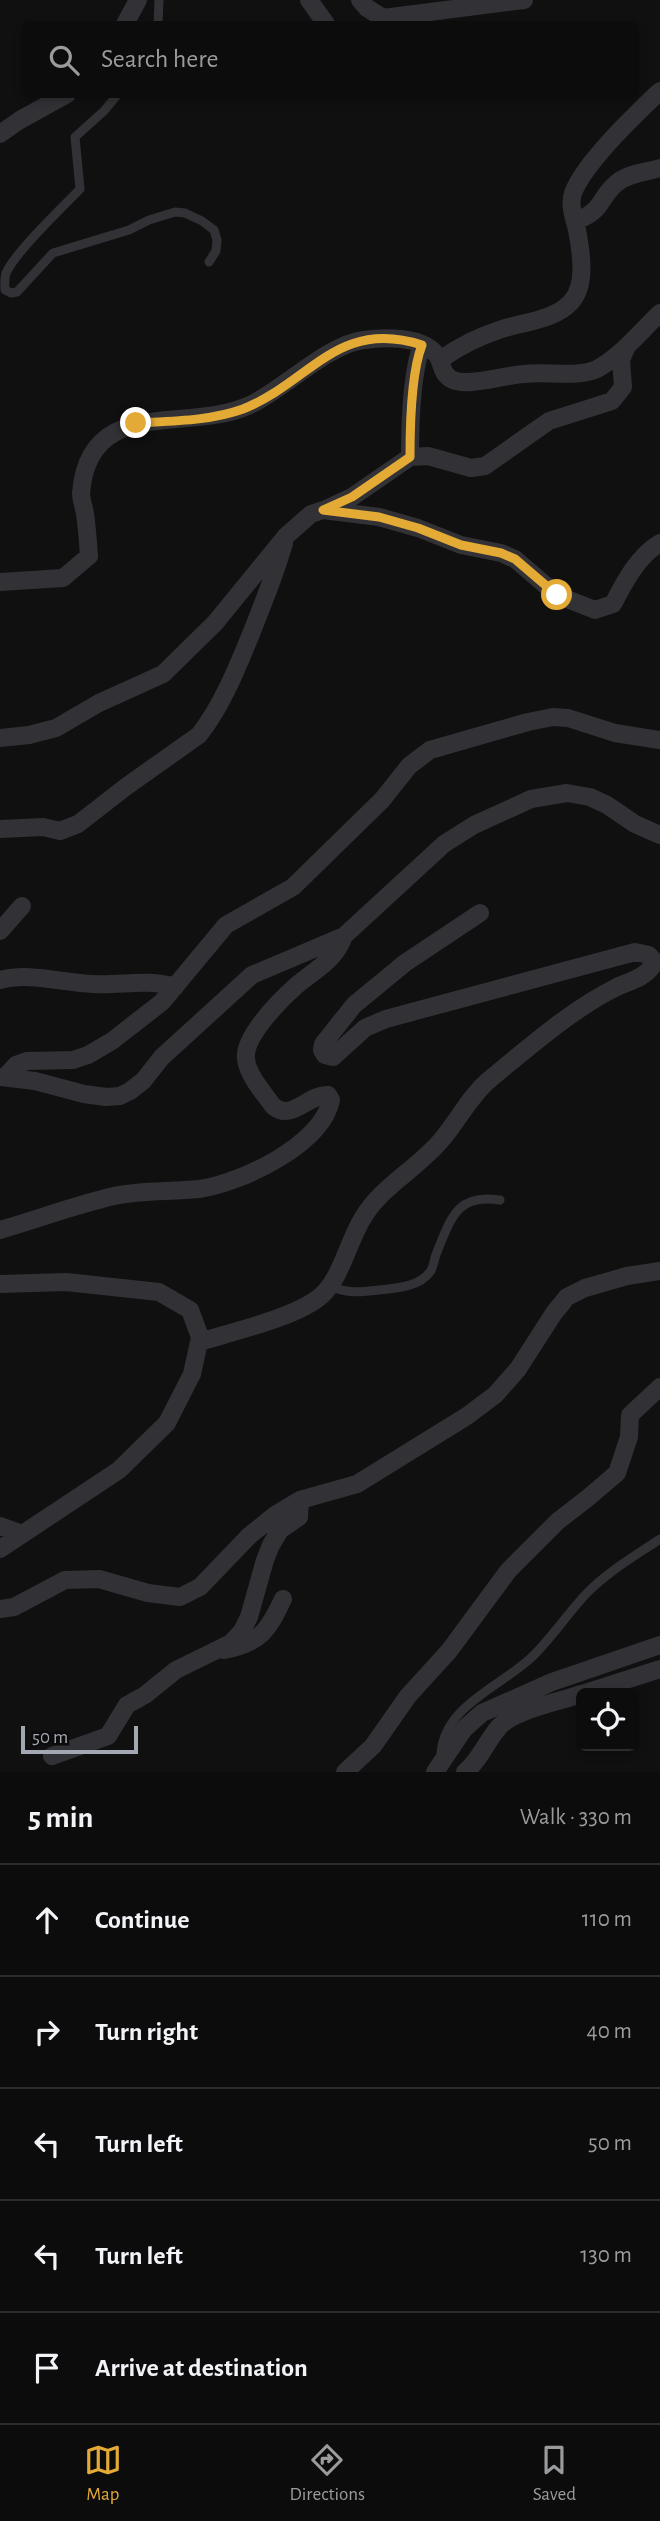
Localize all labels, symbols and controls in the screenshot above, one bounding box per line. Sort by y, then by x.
search box [21,21,639,98]
icon: search [45,41,83,79]
text: Search here [101,46,219,72]
route end [120,407,151,438]
route start [541,579,572,610]
map controls [576,1688,639,1751]
button: locate [576,1688,639,1751]
scale bar [21,1723,138,1755]
text: 50 m [32,1728,68,1747]
text: 5 min [28,1803,93,1833]
text: Walk · 330 m [520,1806,632,1829]
icon: ahead [28,1901,66,1939]
text: Continue [95,1907,190,1933]
text: 110 m [582,1908,632,1931]
icon: right [28,2013,66,2051]
text: Turn right [95,2019,198,2045]
text: 40 m [587,2020,632,2043]
icon: left [28,2125,66,2163]
text: Turn left [95,2131,183,2157]
text: 50 m [588,2132,632,2155]
icon: left [28,2237,66,2275]
text: Turn left [95,2243,183,2269]
text: 130 m [580,2244,632,2267]
icon: arrive [28,2349,66,2387]
text: Arrive at destination [95,2355,308,2381]
tab: Map [84,2441,122,2506]
tab: Directions [289,2441,365,2506]
tab: Saved [533,2441,576,2506]

